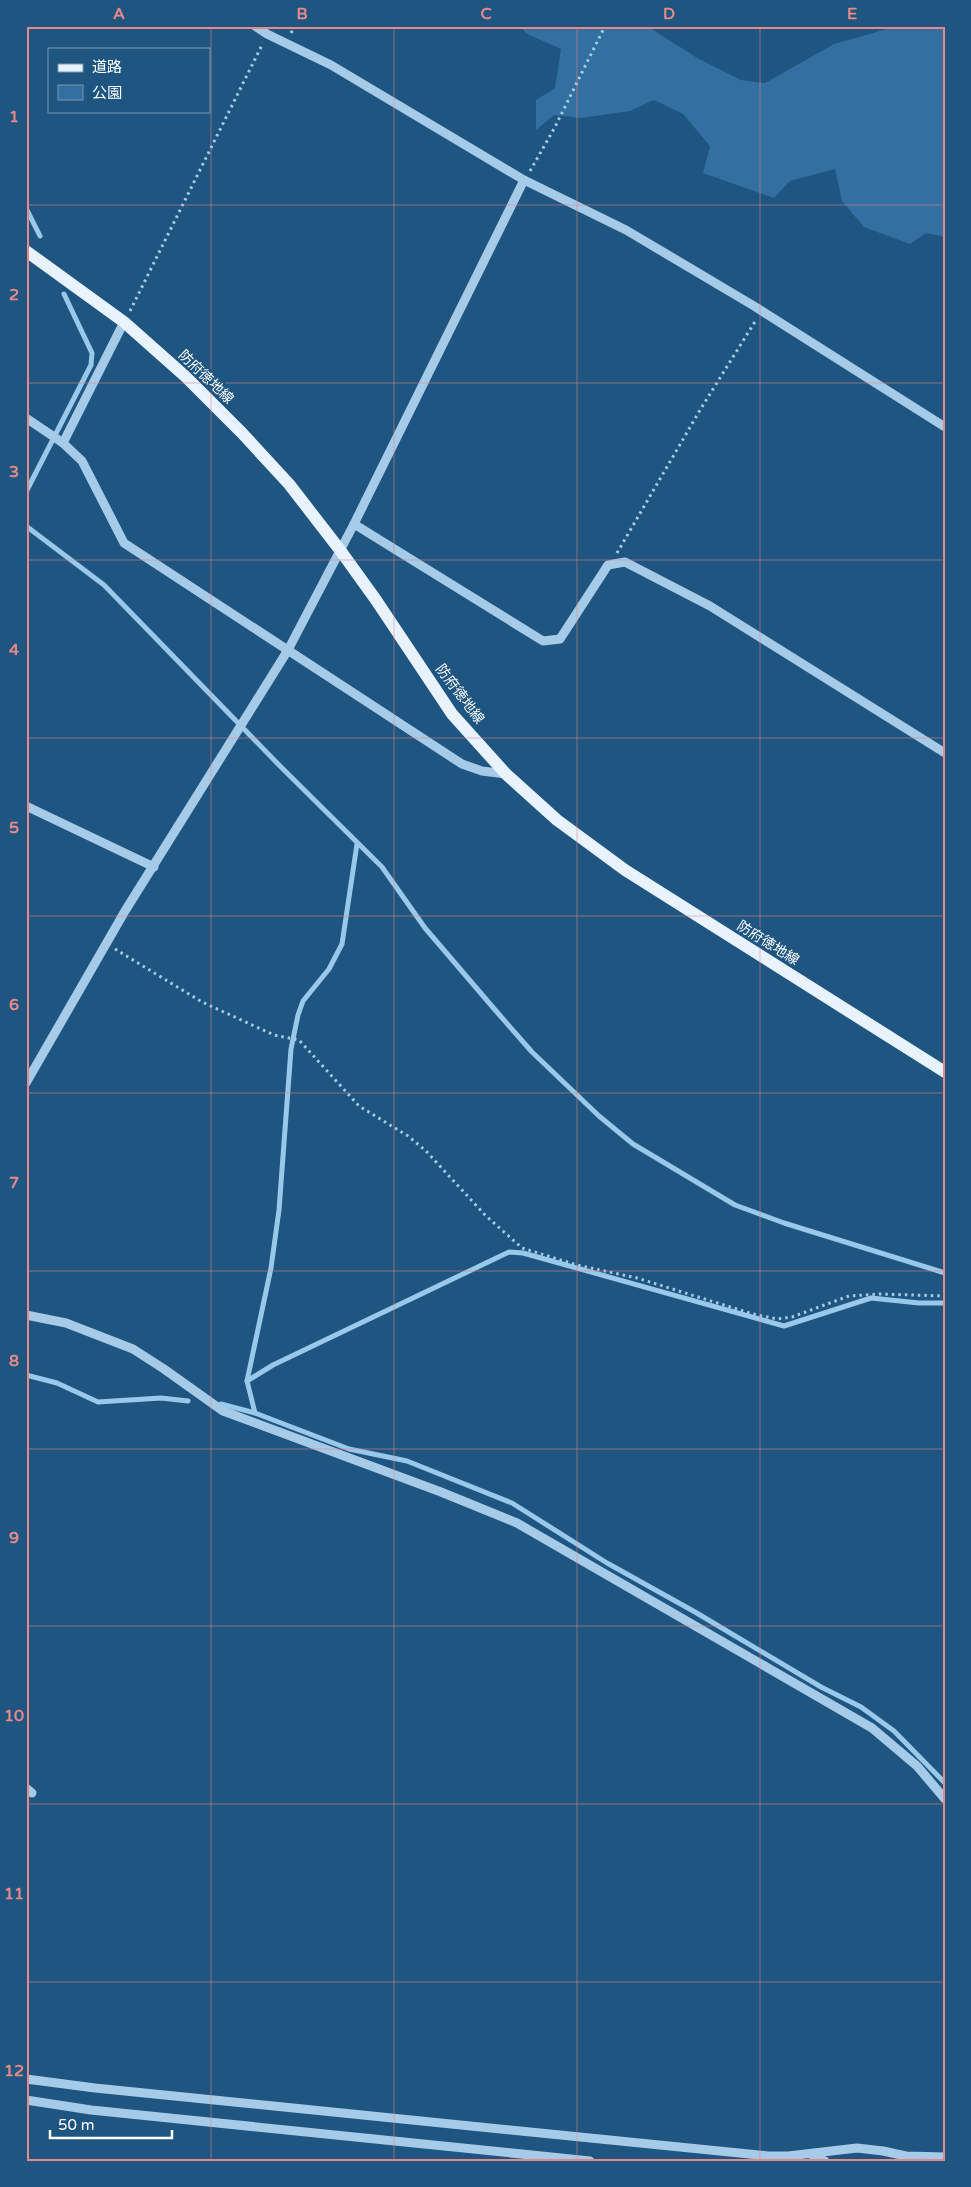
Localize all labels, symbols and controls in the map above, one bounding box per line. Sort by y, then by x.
text: A [113,4,125,24]
text: B [296,4,308,24]
text: C [480,4,492,24]
text: D [663,4,675,24]
text: E [847,4,857,24]
legend [48,48,210,112]
text: 道路 [92,58,122,76]
text: 公園 [92,84,122,102]
text: 1 [9,107,19,127]
text: 2 [9,285,19,305]
street label: 防府徳地線 [175,347,237,407]
text: 3 [9,462,19,482]
text: 4 [9,640,19,660]
street label: 防府徳地線 [432,661,488,727]
text: 5 [9,818,19,838]
street label: 防府徳地線 [734,917,802,969]
text: 6 [9,995,19,1015]
text: 7 [9,1173,19,1193]
text: 8 [9,1351,19,1371]
text: 9 [9,1528,19,1548]
text: 10 [4,1706,24,1726]
text: 11 [4,1884,24,1904]
text: 12 [4,2061,24,2081]
scale bar [50,2107,172,2139]
text: 50 m [58,2116,95,2134]

